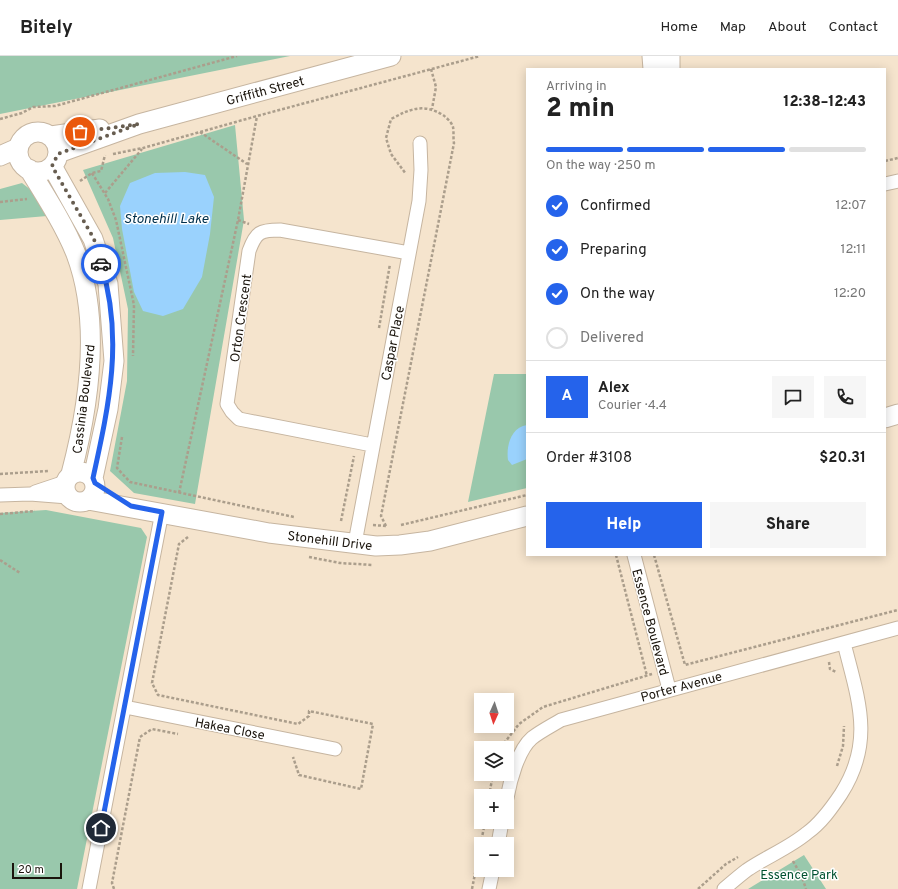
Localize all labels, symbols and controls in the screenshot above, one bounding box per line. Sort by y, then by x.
text: Bitely [20,16,73,40]
text: Home [661,19,698,36]
text: Map [720,19,746,36]
text: About [768,19,807,36]
text: Contact [829,19,878,36]
street label: Griffith Street [225,74,306,110]
text: Arriving in [546,79,607,95]
text: 2 min [546,93,615,126]
text: 12:38–12:43 [783,93,866,112]
pin [63,115,97,149]
icon: bag [69,121,91,143]
text: On the way · 250 m [546,158,656,174]
icon: check [546,195,568,217]
text: Confirmed [580,197,651,216]
text: 12:07 [836,198,866,214]
water label: Stonehill Lake [124,211,209,228]
icon: check [546,239,568,261]
text: Preparing [580,241,647,260]
text: 12:11 [841,242,866,258]
courier [81,244,121,284]
icon: car [90,253,112,275]
street label: Orton Crescent [228,273,256,363]
icon: check [546,283,568,305]
text: On the way [580,285,655,304]
text: 12:20 [834,286,866,302]
street label: Caspar Place [379,304,409,382]
text: Delivered [580,329,644,348]
street label: Cassinia Boulevard [70,344,100,455]
button: chat [772,376,814,418]
button: phone [824,376,866,418]
text: Alex [598,379,630,398]
text: A [562,387,572,406]
text: Courier · 4.4 [598,398,667,414]
text: Order #3108 [546,449,632,468]
text: $20.31 [819,449,866,468]
button: Help [546,502,702,548]
button: Share [710,502,866,548]
street label: Stonehill Drive [286,529,373,555]
street label: Essence Boulevard [627,567,671,678]
street label: Porter Avenue [639,669,724,706]
north arrow [474,693,514,733]
map controls [474,693,514,877]
street label: Hakea Close [193,715,266,745]
button: layers [474,741,514,781]
button: + [474,789,514,829]
pin [84,811,118,845]
icon: home [90,817,112,839]
button: − [474,837,514,877]
scale bar [12,861,62,880]
text: 20 m [18,863,44,877]
park label: Essence Park [760,868,838,884]

